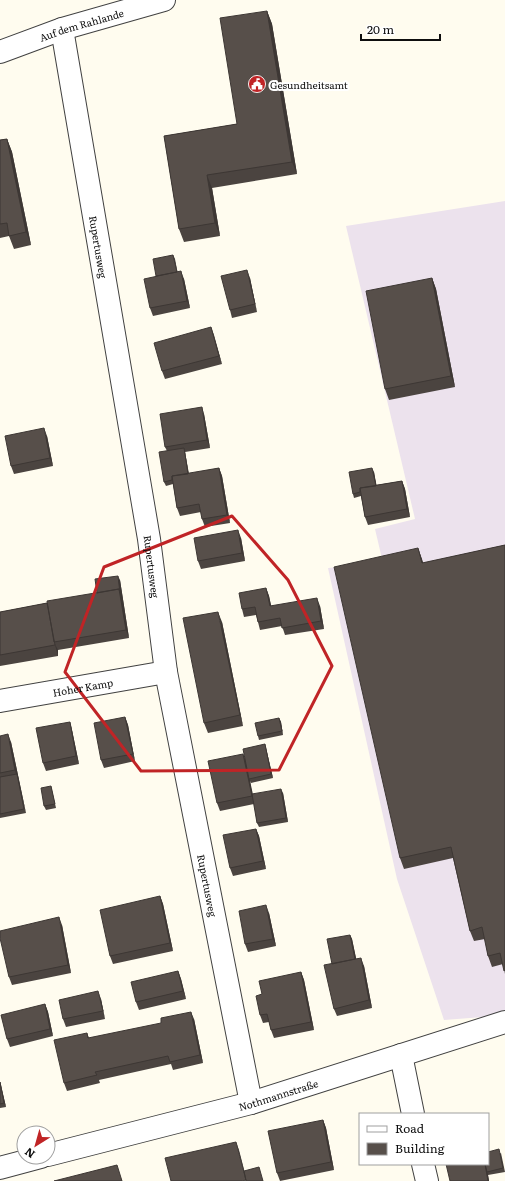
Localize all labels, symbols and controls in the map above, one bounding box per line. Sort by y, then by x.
street label: Auf dem Rahlande [37,4,125,44]
scale bar [361,16,440,42]
text: 20 m [367,20,394,38]
public building icon: Gesundheitsamt [247,74,267,94]
place label: Gesundheitsamt [270,77,348,92]
street label: Rupertusweg [86,214,112,280]
street label: Rupertusweg [141,534,164,599]
street label: Hoher Kamp [51,674,114,699]
street label: Rupertusweg [195,853,222,918]
street label: Nothmannstraße [237,1075,320,1113]
legend [359,1113,489,1165]
text: Road [395,1119,425,1137]
north arrow [16,1125,56,1165]
text: Building [395,1139,445,1157]
text: N [21,1145,38,1163]

